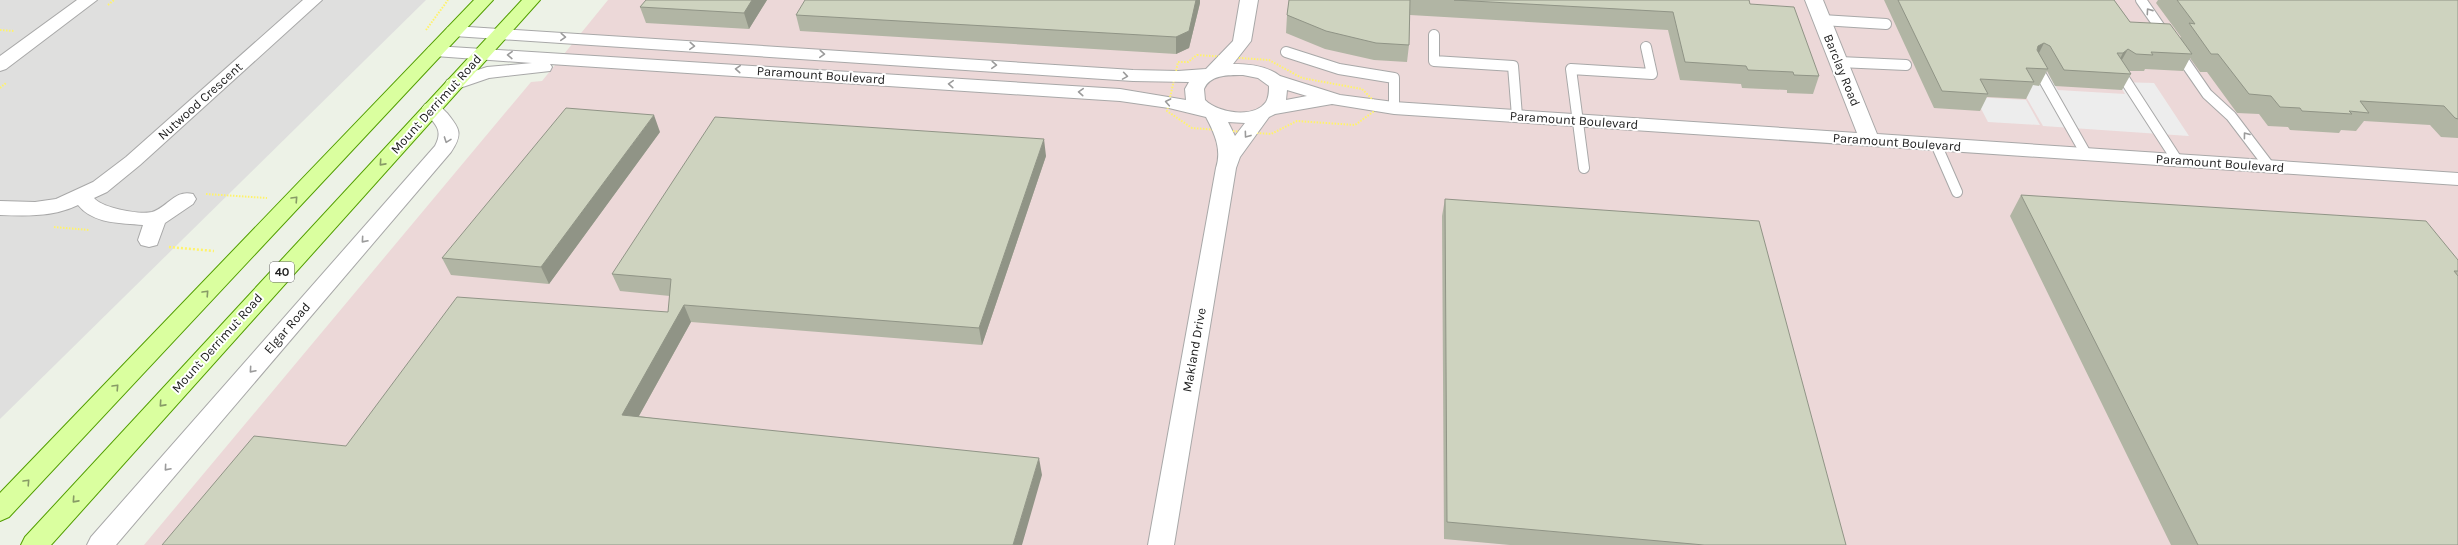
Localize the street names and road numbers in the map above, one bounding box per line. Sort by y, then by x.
street label: Barclay Road [1821,32,1863,108]
street label: Mount Derrimut Road [388,51,484,157]
street label: Nutwood Crescent [155,59,245,143]
street label: Paramount Boulevard [756,63,886,87]
street label: Paramount Boulevard [1509,108,1639,132]
street label: Paramount Boulevard [1832,130,1962,154]
street label: Paramount Boulevard [2155,151,2285,175]
road number: 40 [270,262,294,282]
street label: Mount Derrimut Road [169,290,265,396]
street label: Elgar Road [261,299,313,357]
street label: Makland Drive [1179,306,1209,393]

